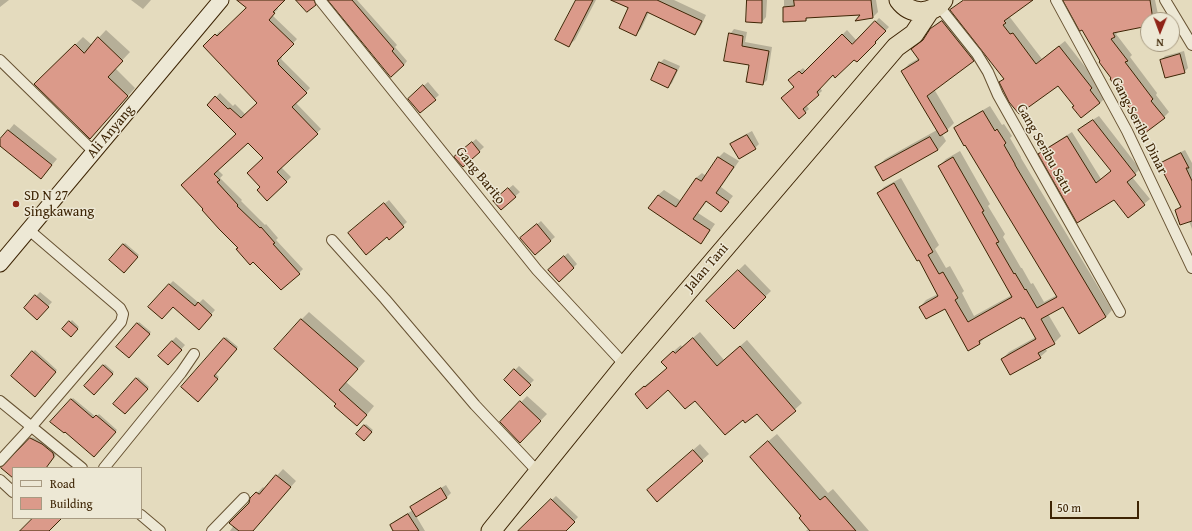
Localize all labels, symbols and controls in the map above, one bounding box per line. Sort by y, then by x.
north arrow [1140,12,1180,52]
text: N [1156,35,1164,51]
street label: Gang Seribu Dinar [1107,75,1171,177]
street label: Gang Seribu Satu [1012,101,1076,197]
street label: Ali Anyang [84,102,138,162]
street label: Gang Barito [452,144,508,208]
place label: SD N 27 Singkawang [24,188,94,220]
marker: SD N 27 Singkawang [11,199,21,209]
street label: Jalan Tani [682,241,732,295]
legend [12,467,142,519]
text: Road [50,475,75,492]
scale bar [1052,493,1141,519]
text: Building [50,495,93,512]
text: 50 m [1057,499,1081,516]

